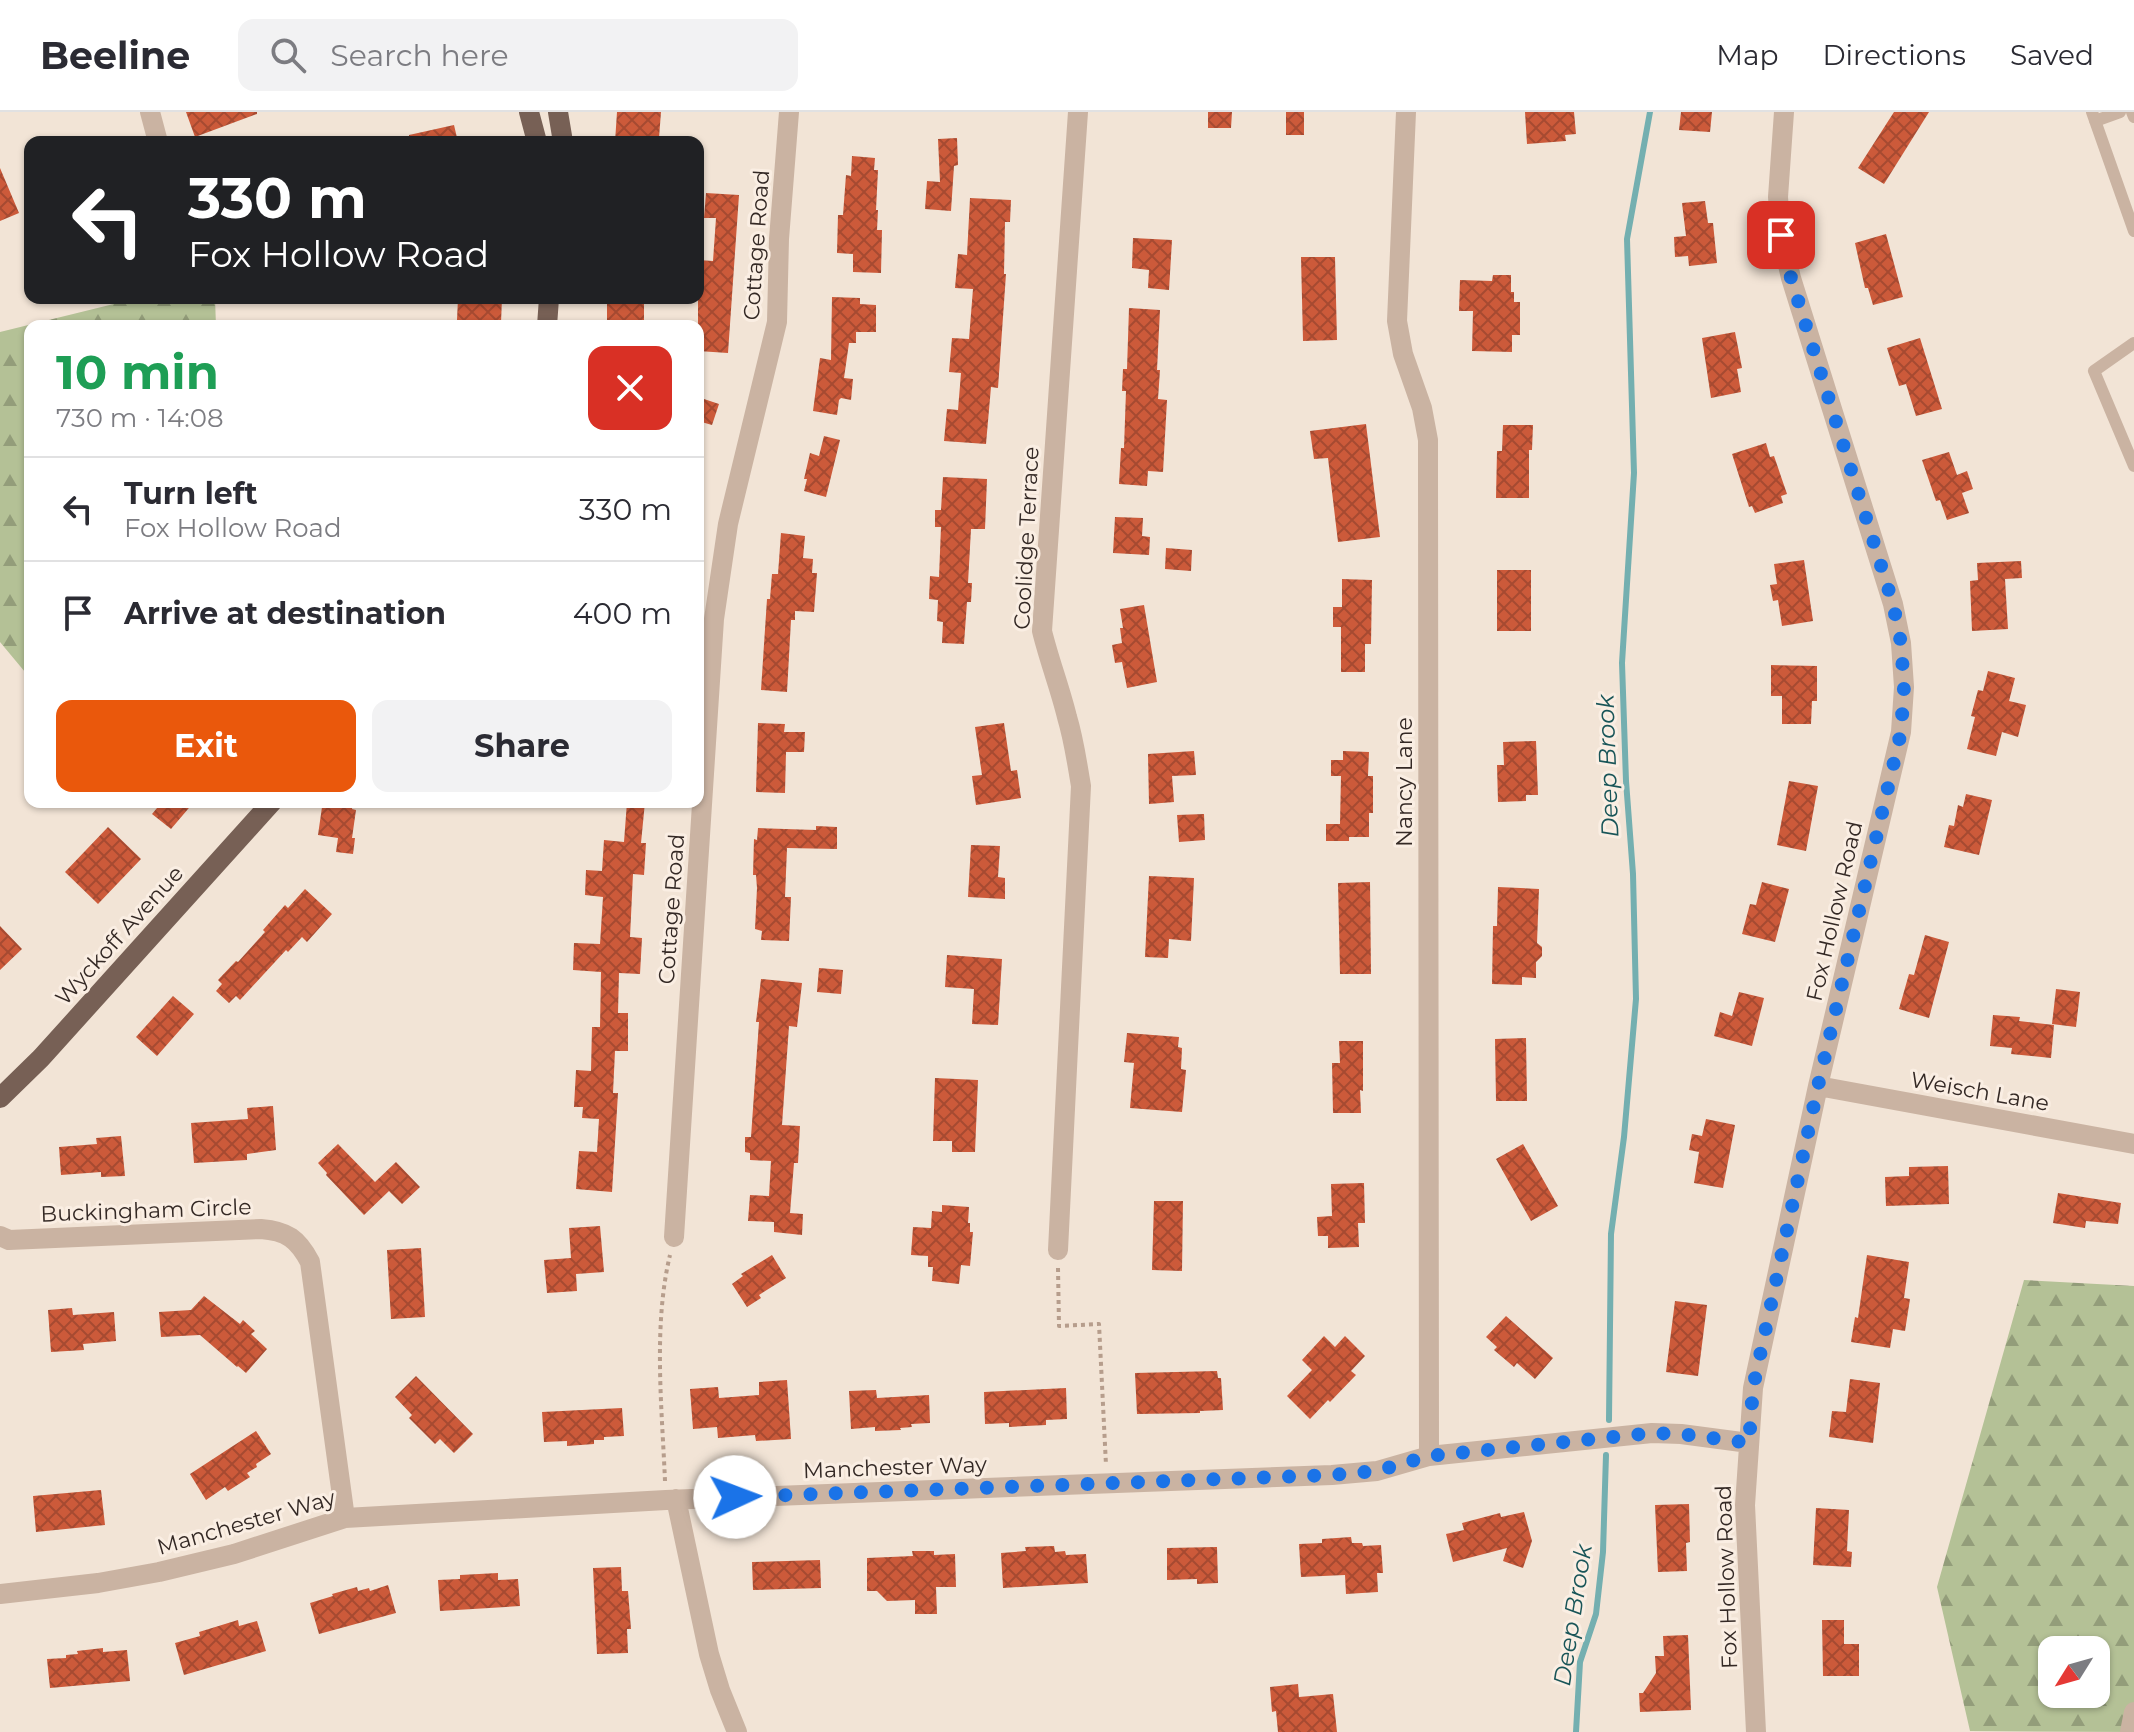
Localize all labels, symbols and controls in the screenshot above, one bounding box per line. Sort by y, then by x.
search box [238,19,798,91]
text: Beeline [40,32,190,79]
icon: search [266,33,310,77]
text: Search here [330,37,509,74]
text: Map [1716,38,1778,72]
text: Directions [1822,38,1966,72]
text: Saved [2010,38,2094,72]
text: 330 m [188,164,367,232]
icon: left [56,168,160,272]
street label: Cottage Road [738,169,775,321]
pin [1747,201,1815,269]
icon: arrive [1759,213,1803,257]
text: Fox Hollow Road [188,232,489,276]
text: 10 min [56,343,219,401]
button: close [588,346,672,430]
text: 730 m · 14:08 [56,402,224,434]
street label: Coolidge Terrace [1008,446,1045,630]
text: Turn left [124,475,257,512]
icon: left [56,487,100,531]
text: 330 m [579,491,672,528]
text: Fox Hollow Road [124,512,342,544]
icon: arrive [56,591,100,635]
text: Arrive at destination [124,595,446,632]
text: 400 m [573,595,672,632]
water label: Deep Brook [1590,692,1624,838]
button: Exit [56,700,356,792]
button: Share [372,700,672,792]
street label: Nancy Lane [1391,717,1418,847]
street label: Fox Hollow Road [1801,818,1868,1004]
street label: Cottage Road [653,833,690,985]
street label: Wyckoff Avenue [50,860,189,1011]
street label: Weisch Lane [1909,1066,2051,1117]
street label: Buckingham Circle [40,1193,252,1228]
street label: Manchester Way [803,1451,988,1484]
position arrow [693,1455,777,1539]
street label: Manchester Way [154,1484,338,1561]
street label: Fox Hollow Road [1710,1485,1743,1669]
water label: Deep Brook [1547,1540,1598,1688]
north arrow [2038,1636,2110,1708]
map controls [2038,1636,2110,1708]

